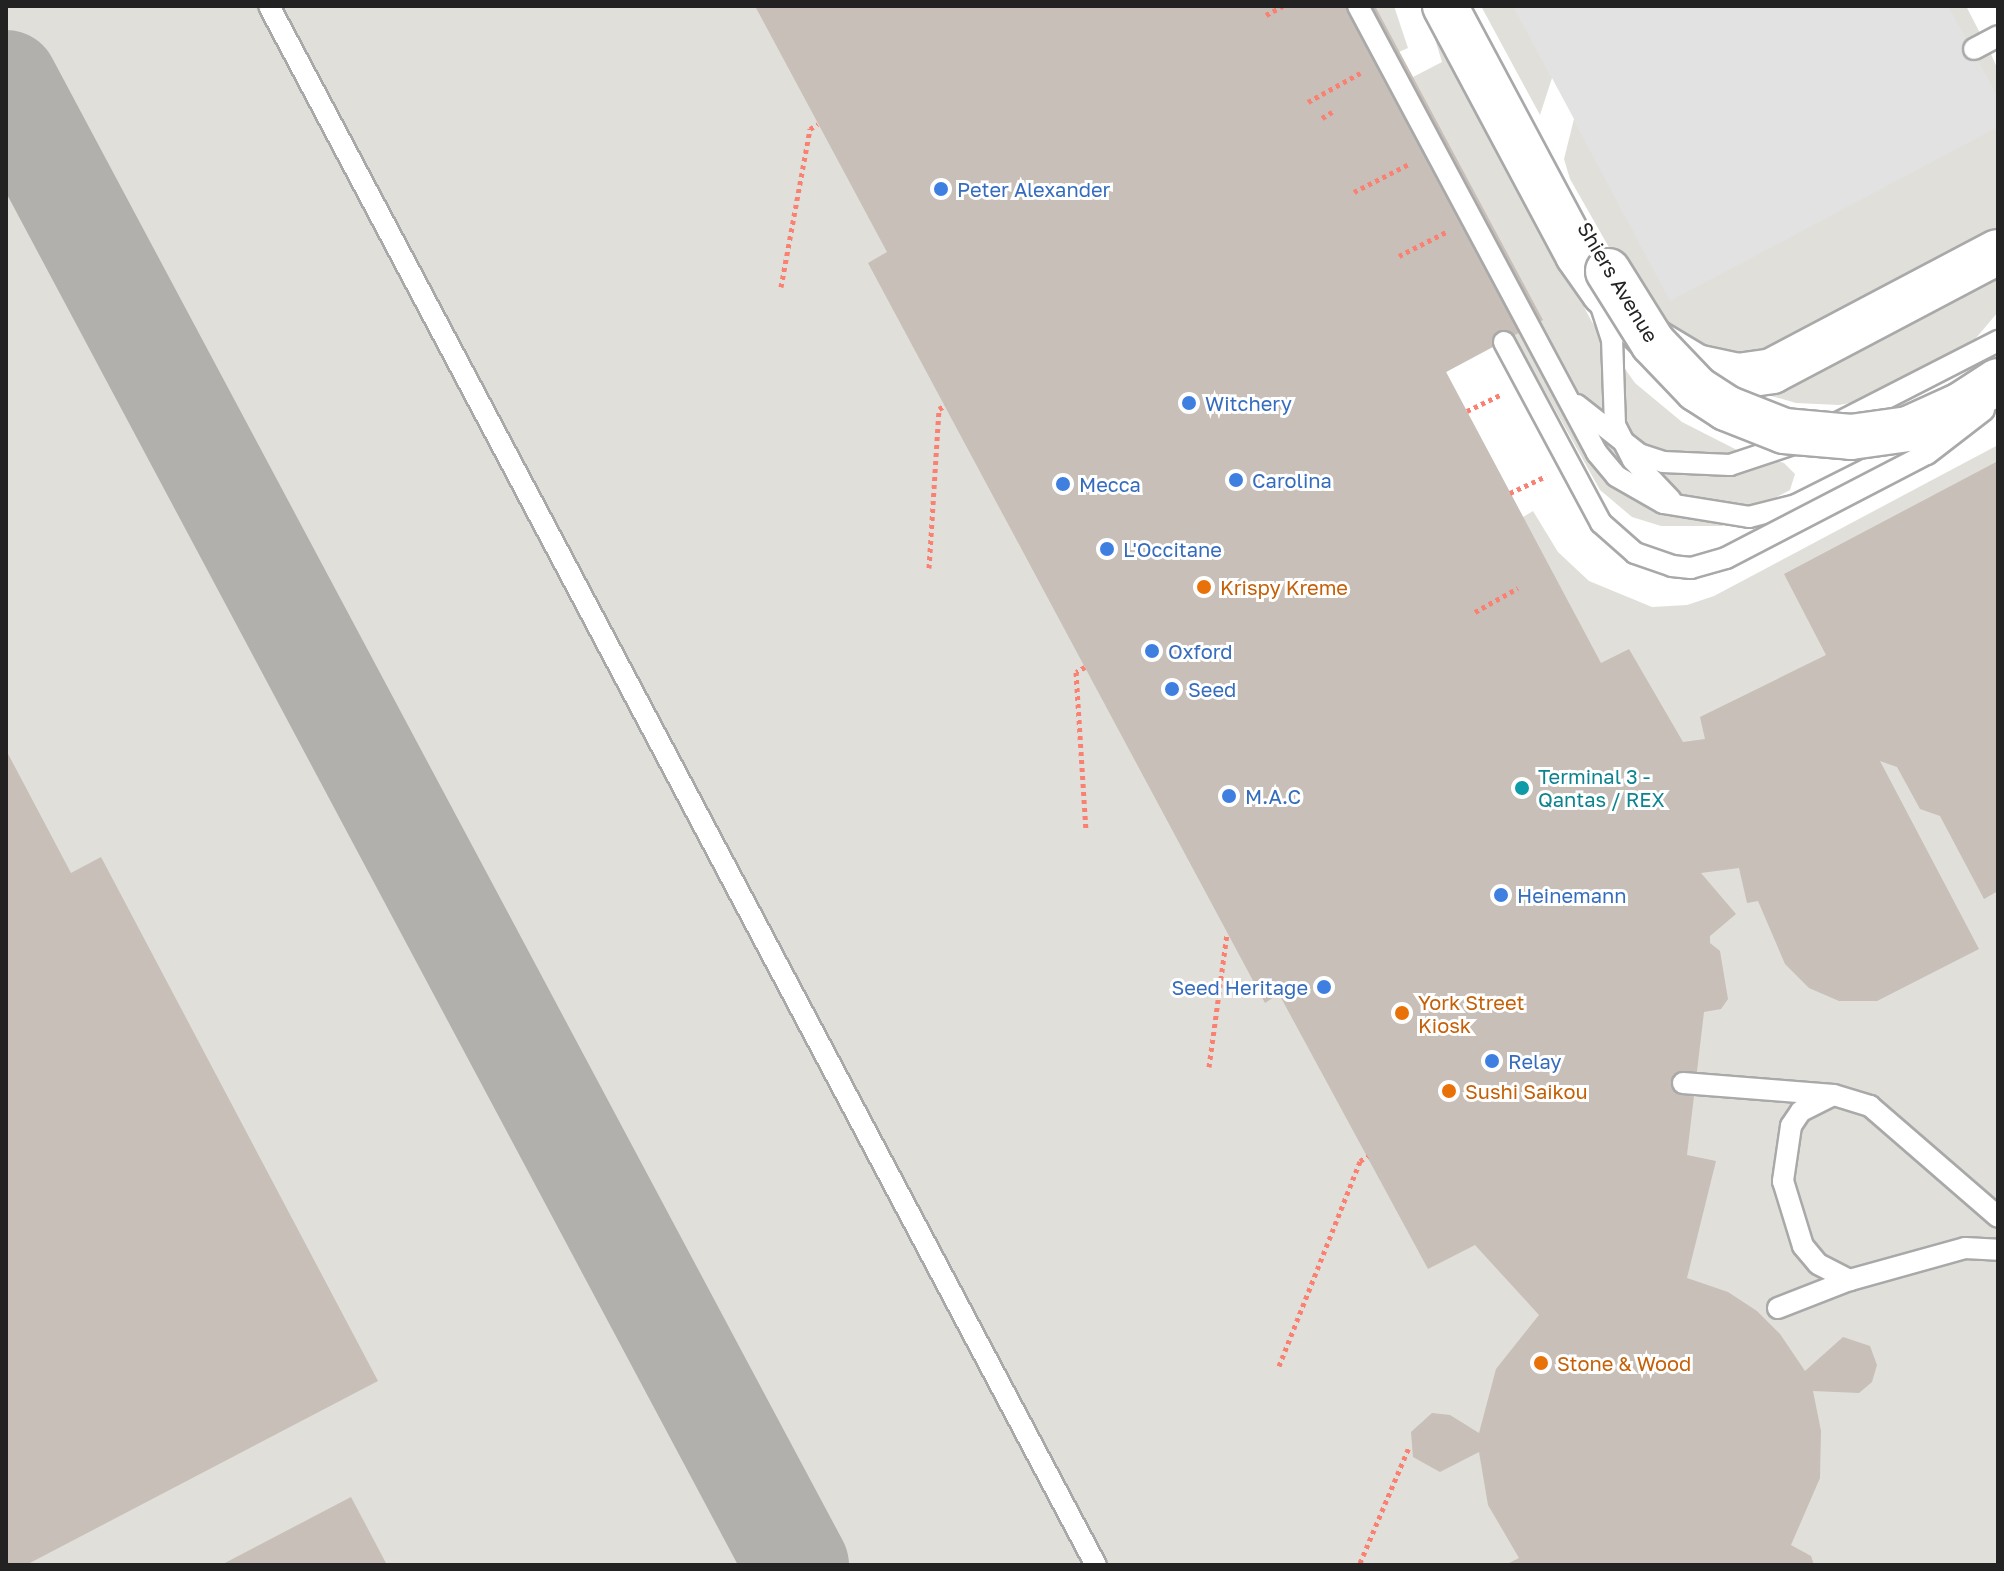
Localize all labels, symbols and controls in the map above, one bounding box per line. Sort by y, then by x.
place label: Peter Alexander [957,177,1110,201]
marker: Peter Alexander [932,180,950,198]
street label: Shiers Avenue [1573,218,1663,346]
place label: Witchery [1205,391,1292,415]
marker: Witchery [1180,394,1198,412]
place label: Carolina [1252,468,1332,492]
marker: Carolina [1227,471,1245,489]
place label: Mecca [1079,472,1141,496]
marker: Mecca [1054,475,1072,493]
place label: L'Occitane [1123,537,1222,561]
marker: L'Occitane [1098,540,1116,558]
place label: Krispy Kreme [1220,575,1348,599]
marker: Krispy Kreme [1195,578,1213,596]
place label: Oxford [1168,639,1233,663]
marker: Oxford [1143,642,1161,660]
place label: Seed [1188,677,1236,701]
marker: Seed [1163,680,1181,698]
place label: Terminal 3 - Qantas / REX [1538,764,1665,811]
marker: Terminal 3 - Qantas / REX [1513,779,1531,797]
place label: M.A.C [1245,784,1301,808]
marker: M.A.C [1220,787,1238,805]
place label: Heinemann [1517,883,1627,907]
marker: Heinemann [1492,886,1510,904]
place label: Seed Heritage [1172,975,1308,999]
marker: Seed Heritage [1315,978,1333,996]
place label: York Street Kiosk [1418,990,1524,1037]
marker: York Street Kiosk [1393,1004,1411,1022]
place label: Relay [1508,1049,1561,1073]
marker: Relay [1483,1052,1501,1070]
place label: Sushi Saikou [1465,1079,1588,1103]
marker: Sushi Saikou [1440,1082,1458,1100]
place label: Stone & Wood [1557,1351,1691,1375]
marker: Stone & Wood [1532,1354,1550,1372]

